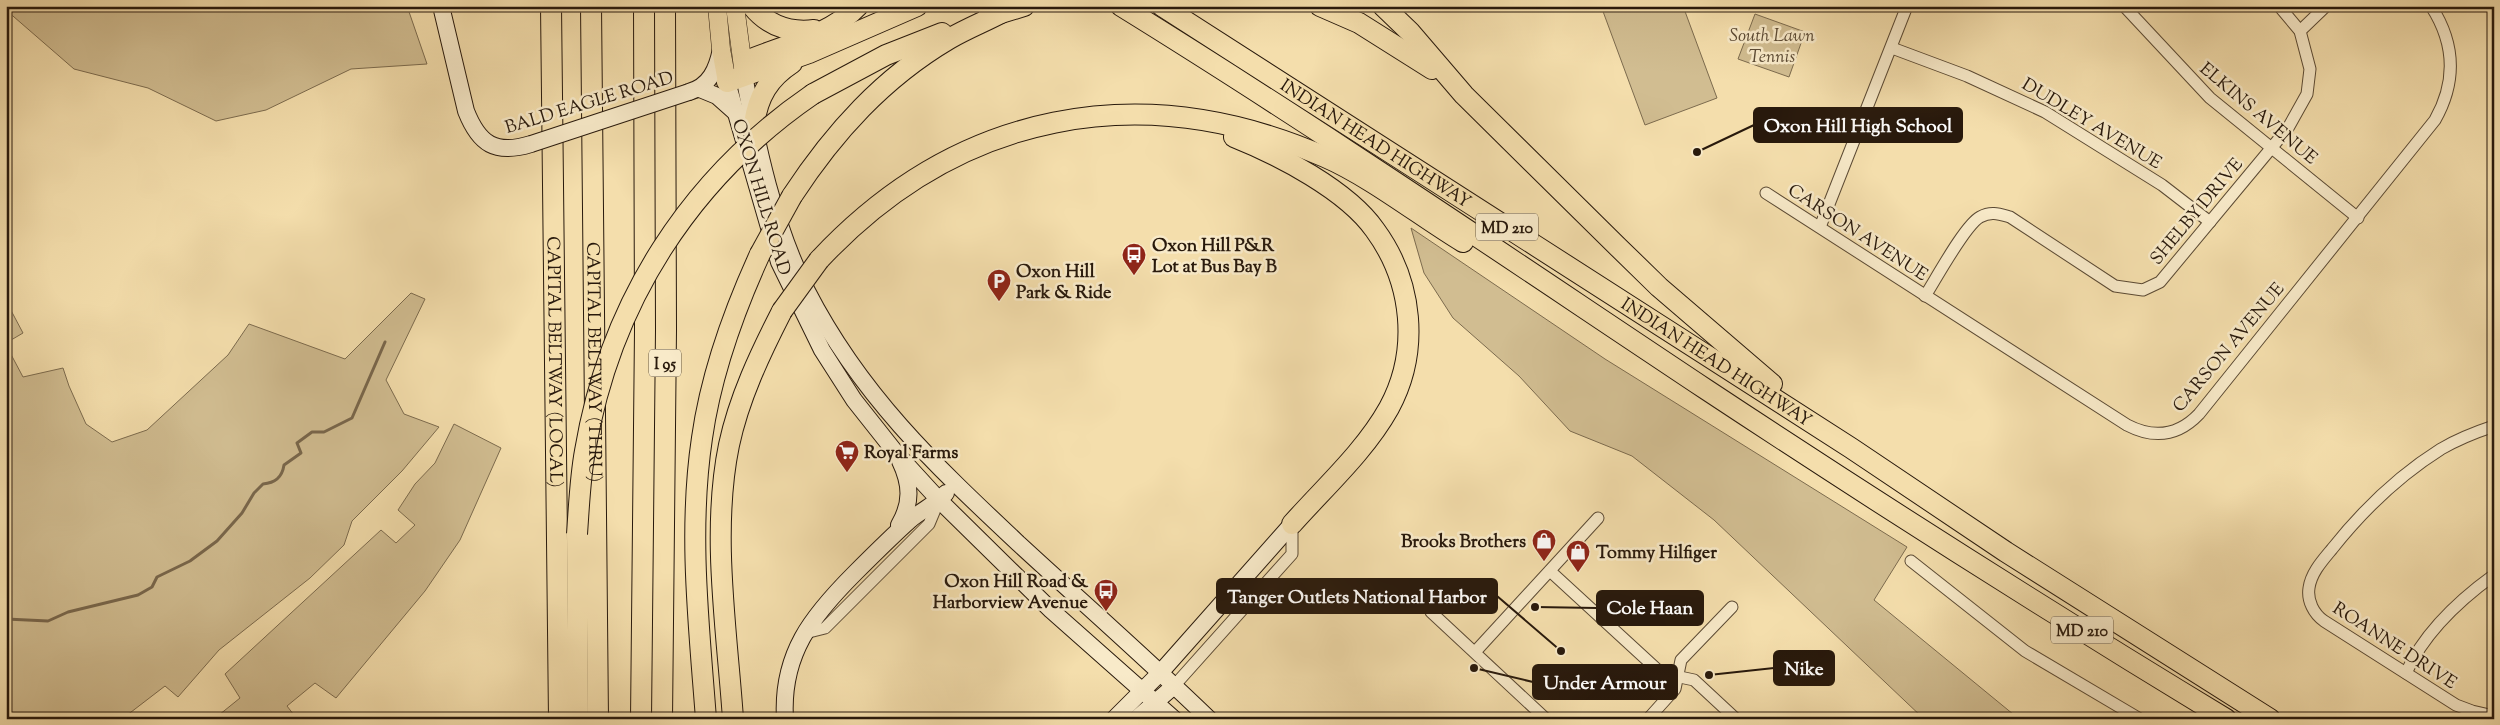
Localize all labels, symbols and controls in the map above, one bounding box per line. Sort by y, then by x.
park label: South Lawn Tennis [1729,24,1815,71]
street label: ELKINS AVENUE [2193,57,2322,172]
street label: BALD EAGLE ROAD [502,66,677,142]
street label: DUDLEY AVENUE [2016,73,2166,177]
street label: INDIAN HEAD HIGHWAY [1274,74,1476,216]
callout: Oxon Hill High School [1754,108,1962,142]
text: Oxon Hill High School [1764,114,1953,141]
street label: OXON HILL ROAD [724,116,796,279]
street label: SHELBY DRIVE [2145,153,2250,271]
street label: CARSON AVENUE [1782,179,1932,289]
road number: MD 210 [1476,213,1538,240]
place label: Oxon Hill P&R Lot at Bus Bay B [1152,234,1278,281]
street label: CAPITAL BELTWAY (LOCAL) [539,236,567,488]
street label: CAPITAL BELTWAY (THRU) [578,242,607,482]
bus stop icon: Oxon Hill P&R Lot at Bus Bay B [1121,242,1147,276]
place label: Oxon Hill Park & Ride [1016,260,1112,307]
parking icon: Oxon Hill Park & Ride [986,268,1012,302]
street label: CARSON AVENUE [2167,278,2292,419]
street label: INDIAN HEAD HIGHWAY [1615,292,1816,435]
road number: I 95 [649,349,681,376]
supermarket icon: Royal Farms [834,439,860,473]
place label: Royal Farms [864,441,958,467]
shop icon: Brooks Brothers [1531,528,1557,562]
place label: Brooks Brothers [1401,530,1526,556]
shop icon: Tommy Hilfiger [1565,539,1591,573]
place label: Tommy Hilfiger [1596,541,1717,567]
place label: Oxon Hill Road & Harborview Avenue [933,570,1089,617]
bus stop icon: Oxon Hill Road & Harborview Avenue [1093,578,1119,612]
callout: Tanger Outlets National Harbor [1217,579,1497,613]
text: Tanger Outlets National Harbor [1227,585,1488,612]
callout: Cole Haan [1597,591,1703,625]
text: Cole Haan [1607,596,1694,623]
street label: ROANNE DRIVE [2327,597,2461,697]
road number: MD 210 [2051,616,2113,644]
callout: Nike [1774,651,1834,685]
text: Nike [1784,657,1824,684]
callout: Under Armour [1533,665,1677,699]
text: Under Armour [1543,671,1667,698]

